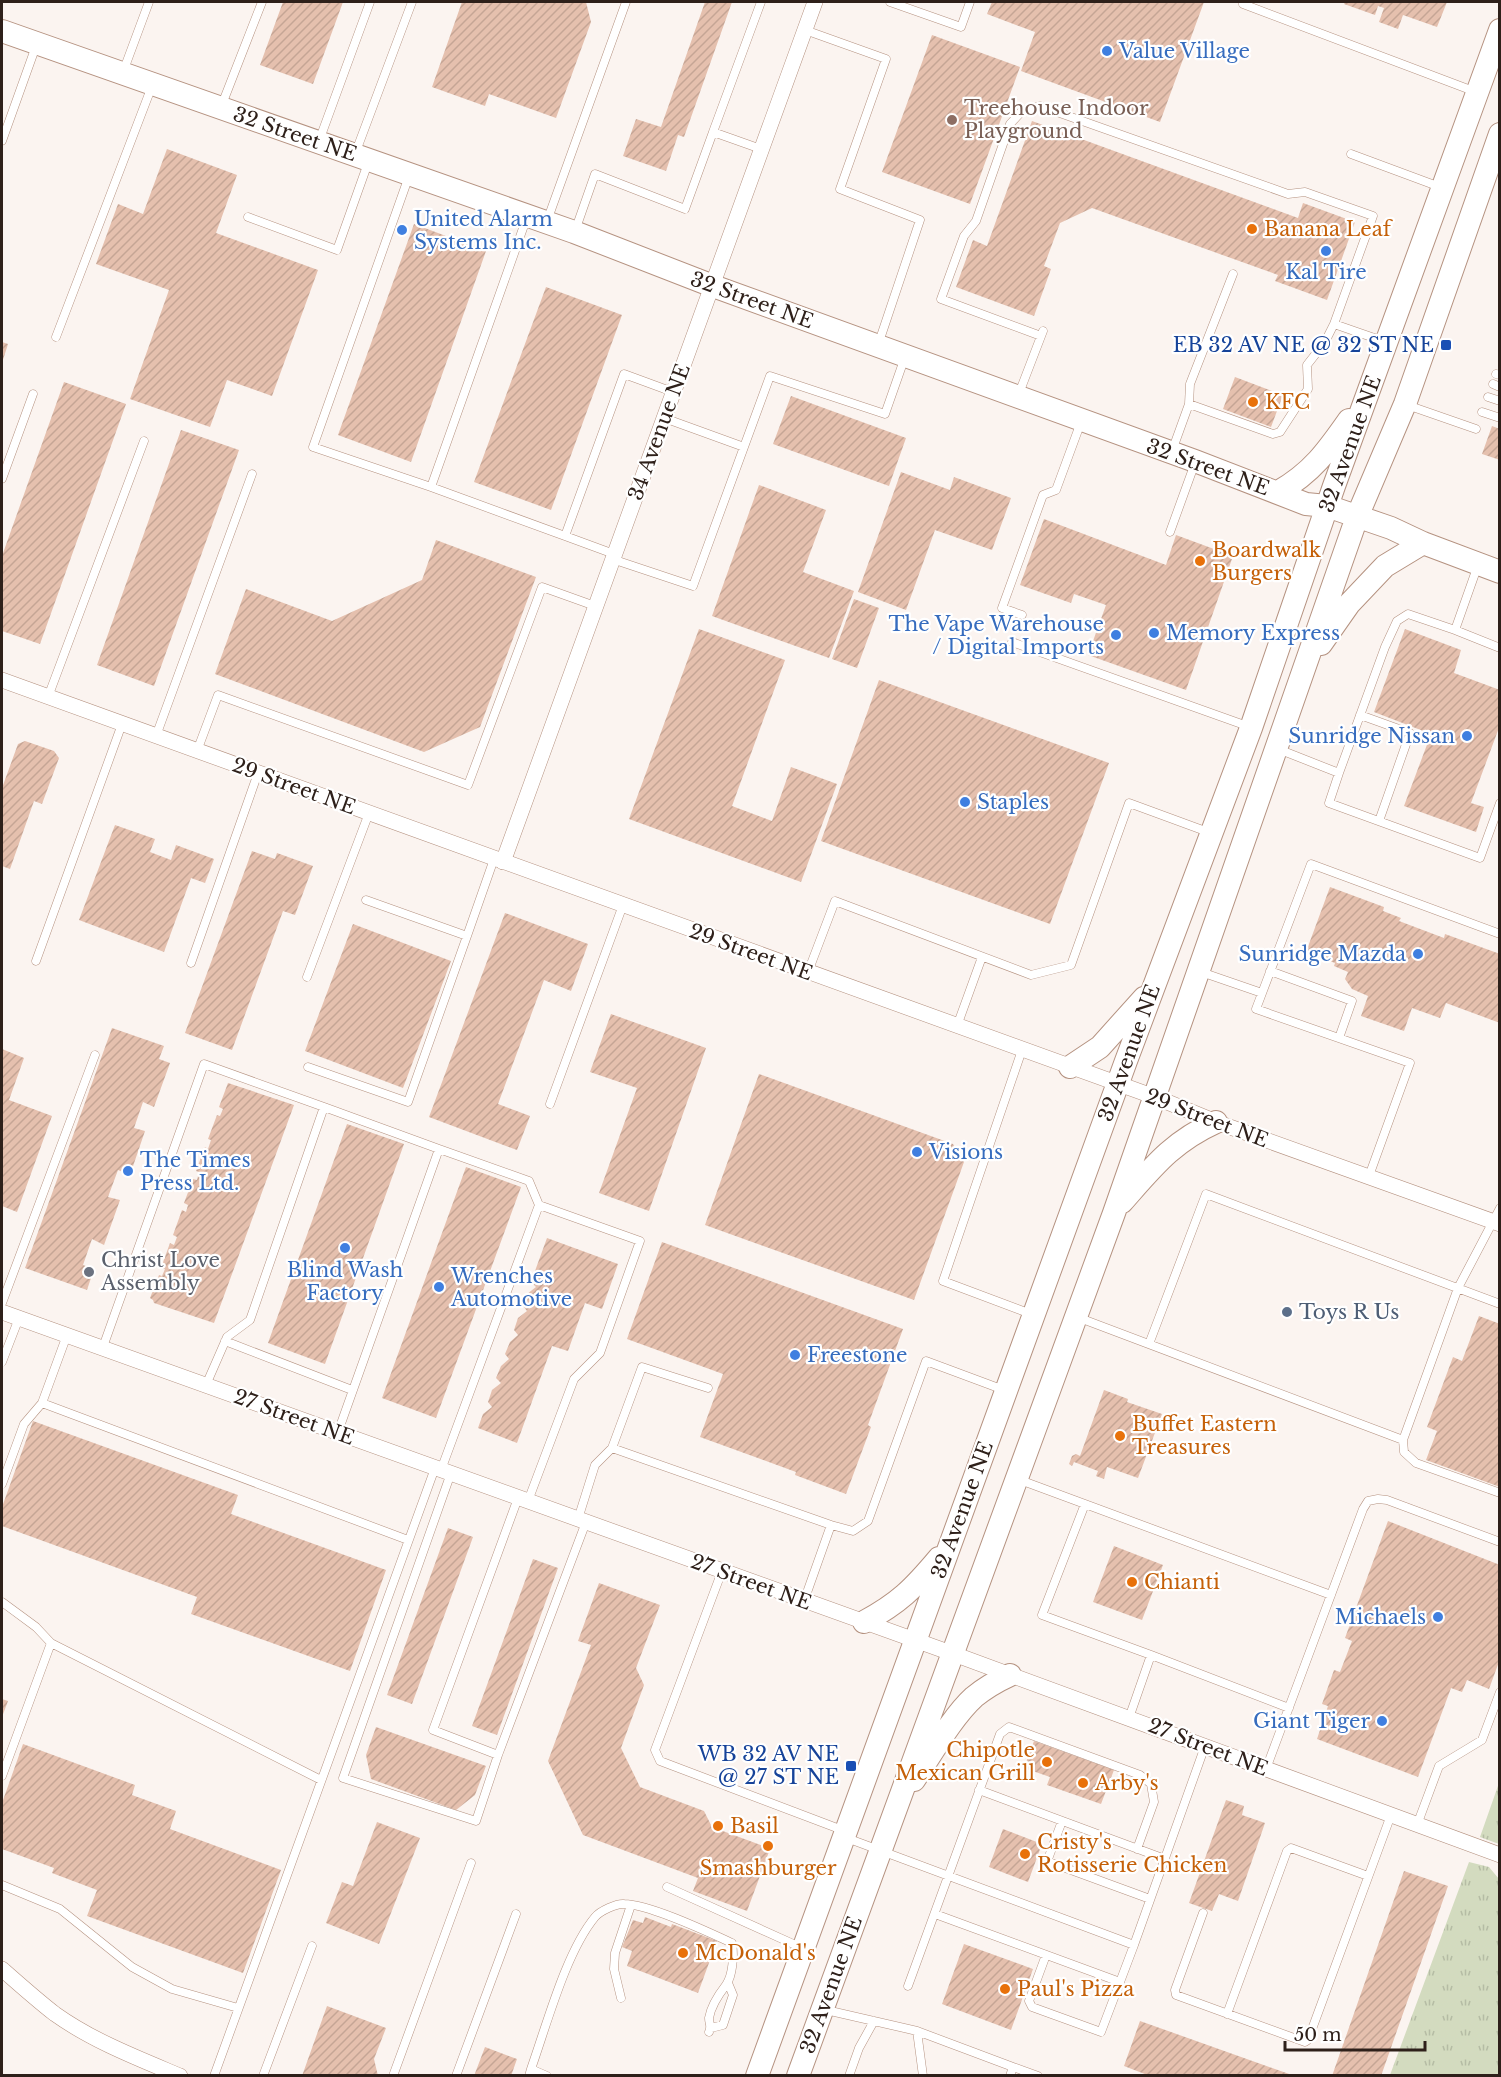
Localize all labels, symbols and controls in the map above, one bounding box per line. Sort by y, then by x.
place label: Value Village [1118,39,1250,63]
marker: Value Village [1100,44,1114,58]
place label: Treehouse Indoor Playground [964,96,1149,143]
street label: 32 Street NE [230,102,360,166]
marker: Treehouse Indoor Playground [945,113,959,127]
place label: United Alarm Systems Inc. [414,207,553,254]
place label: Banana Leaf [1264,217,1394,241]
marker: Banana Leaf [1245,222,1259,236]
marker: United Alarm Systems Inc. [395,223,409,237]
marker: Kal Tire [1319,244,1333,258]
place label: Kal Tire [1285,260,1367,284]
street label: 32 Street NE [687,267,817,333]
place label: EB 32 AV NE @ 32 ST NE [1173,333,1434,357]
marker: EB 32 AV NE @ 32 ST NE [1439,338,1453,352]
street label: 34 Avenue NE [623,361,695,503]
street label: 32 Avenue NE [1314,372,1386,516]
place label: KFC [1265,390,1310,414]
marker: KFC [1246,395,1260,409]
street label: 32 Street NE [1143,434,1273,500]
place label: Boardwalk Burgers [1212,538,1322,585]
marker: Boardwalk Burgers [1193,554,1207,568]
place label: The Vape Warehouse / Digital Imports [889,612,1104,659]
place label: Memory Express [1166,621,1340,645]
marker: Memory Express [1147,626,1161,640]
marker: The Vape Warehouse / Digital Imports [1109,628,1123,642]
place label: Sunridge Nissan [1288,724,1455,748]
marker: Sunridge Nissan [1460,729,1474,743]
street label: 29 Street NE [229,753,359,819]
place label: Staples [977,790,1049,814]
marker: Staples [958,795,972,809]
street label: 29 Street NE [686,919,816,985]
place label: Sunridge Mazda [1238,942,1407,966]
marker: Sunridge Mazda [1411,947,1425,961]
street label: 32 Avenue NE [1093,981,1165,1125]
street label: 29 Street NE [1142,1084,1272,1152]
place label: Visions [928,1140,1003,1164]
marker: Visions [910,1145,924,1159]
place label: The Times Press Ltd. [140,1148,251,1195]
marker: The Times Press Ltd. [121,1164,135,1178]
marker: Blind Wash Factory [338,1241,352,1255]
place label: Christ Love Assembly [100,1248,220,1295]
place label: Blind Wash Factory [287,1258,404,1305]
place label: Wrenches Automotive [450,1264,572,1311]
marker: Christ Love Assembly [82,1265,96,1279]
marker: Wrenches Automotive [432,1280,446,1294]
place label: Toys R Us [1299,1300,1399,1324]
marker: Toys R Us [1280,1305,1294,1319]
place label: Freestone [807,1343,907,1367]
marker: Freestone [788,1348,802,1362]
street label: 27 Street NE [230,1384,358,1450]
place label: Buffet Eastern Treasures [1132,1412,1277,1459]
marker: Buffet Eastern Treasures [1113,1429,1127,1443]
street label: 32 Avenue NE [926,1438,998,1582]
street label: 27 Street NE [687,1549,815,1615]
place label: Chianti [1144,1570,1220,1594]
marker: Chianti [1125,1575,1139,1589]
place label: Michaels [1335,1605,1426,1629]
marker: Michaels [1431,1610,1445,1624]
place label: Giant Tiger [1253,1709,1370,1733]
street label: 27 Street NE [1145,1713,1271,1781]
marker: Giant Tiger [1375,1714,1389,1728]
place label: Chipotle Mexican Grill [895,1738,1035,1785]
place label: WB 32 AV NE @ 27 ST NE [697,1742,839,1789]
marker: Chipotle Mexican Grill [1040,1755,1054,1769]
marker: WB 32 AV NE @ 27 ST NE [844,1759,858,1773]
place label: Arby's [1094,1771,1159,1795]
marker: Arby's [1076,1776,1090,1790]
place label: Basil [730,1814,779,1838]
marker: Basil [711,1819,725,1833]
place label: Cristy's Rotisserie Chicken [1037,1830,1228,1877]
marker: Smashburger [761,1839,775,1853]
marker: Cristy's Rotisserie Chicken [1018,1847,1032,1861]
place label: Smashburger [699,1856,837,1880]
street label: 32 Avenue NE [795,1913,867,2057]
place label: McDonald's [695,1941,816,1965]
marker: McDonald's [676,1946,690,1960]
place label: Paul's Pizza [1017,1977,1135,2001]
marker: Paul's Pizza [998,1982,1012,1996]
scale bar [1285,2014,1424,2052]
text: 50 m [1294,2024,1342,2046]

